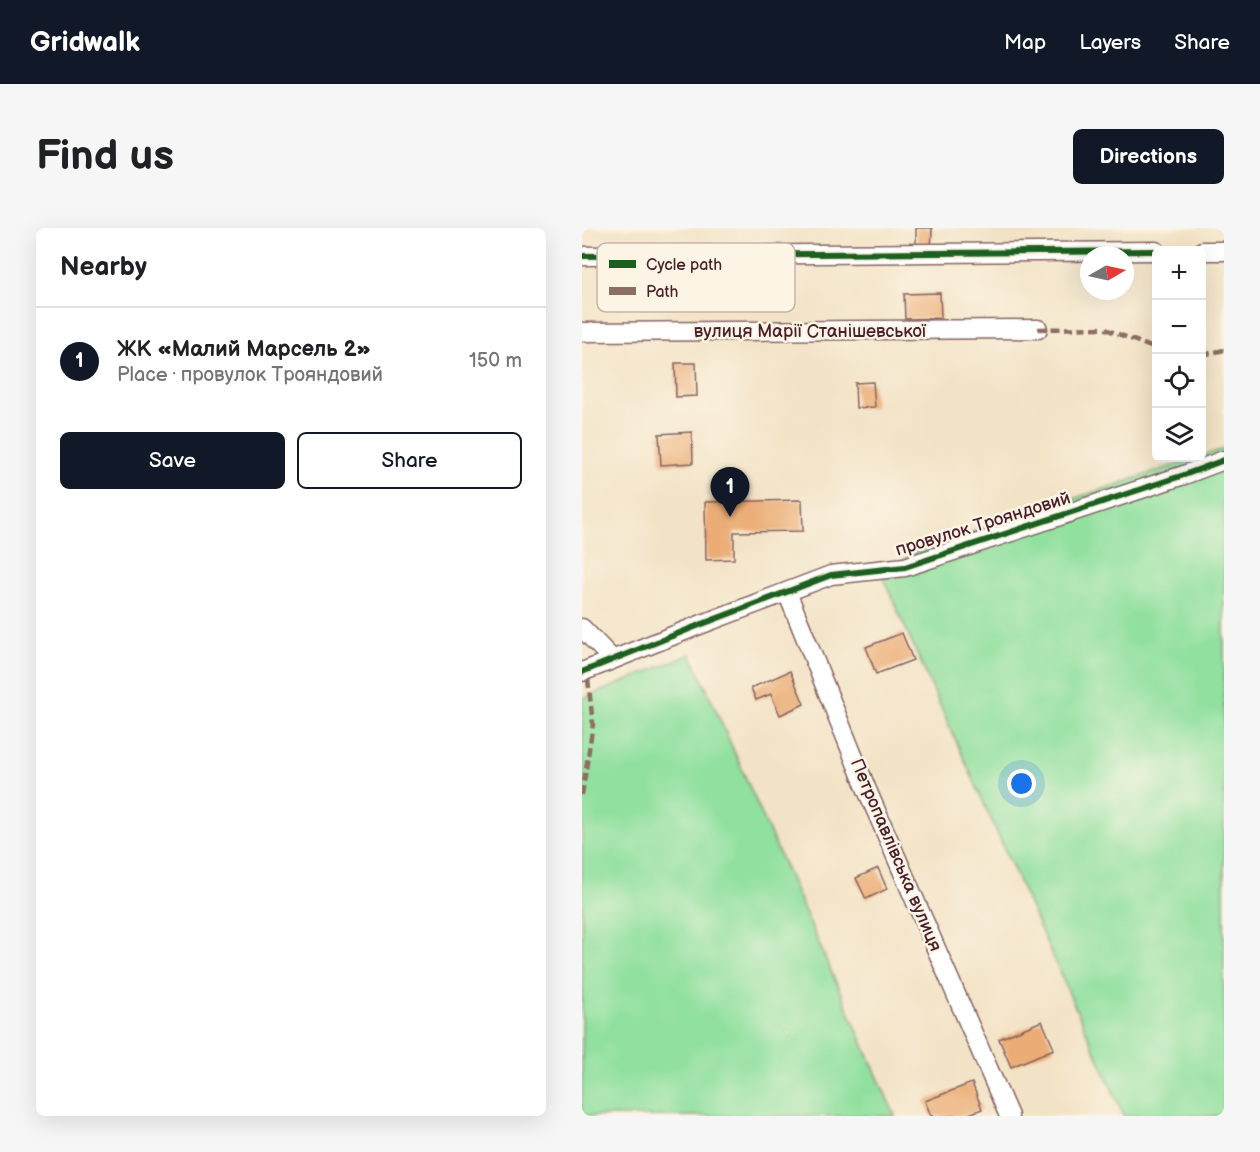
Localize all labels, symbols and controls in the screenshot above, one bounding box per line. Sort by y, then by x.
text: Gridwalk [30,26,140,59]
text: Map [1004,30,1046,55]
text: Layers [1079,30,1141,55]
text: Share [1174,30,1230,55]
button: Directions [1073,129,1224,184]
text: Find us [36,131,174,182]
legend [597,243,795,312]
north arrow [1080,246,1134,300]
map controls [1152,246,1206,462]
button: + [1152,246,1206,300]
text: Nearby [60,252,147,283]
text: Cycle path [646,256,722,275]
text: Path [646,283,678,302]
button: − [1152,300,1206,354]
street label: вулиця Марії Станішевської [694,321,927,342]
text: ЖК «Малий Марсель 2» [117,336,371,363]
text: 1 [75,349,84,373]
text: 150 m [469,349,522,373]
button: locate [1152,354,1206,408]
text: Place · провулок Трояндовий [117,363,383,387]
button: layers [1152,408,1206,462]
button: Save [60,432,285,489]
button: Share [297,432,522,489]
pin: 1 [710,468,750,517]
street label: провулок Трояндовий [893,487,1073,561]
street label: Петропавлівська вулиця [846,756,946,954]
your location [1007,769,1036,798]

